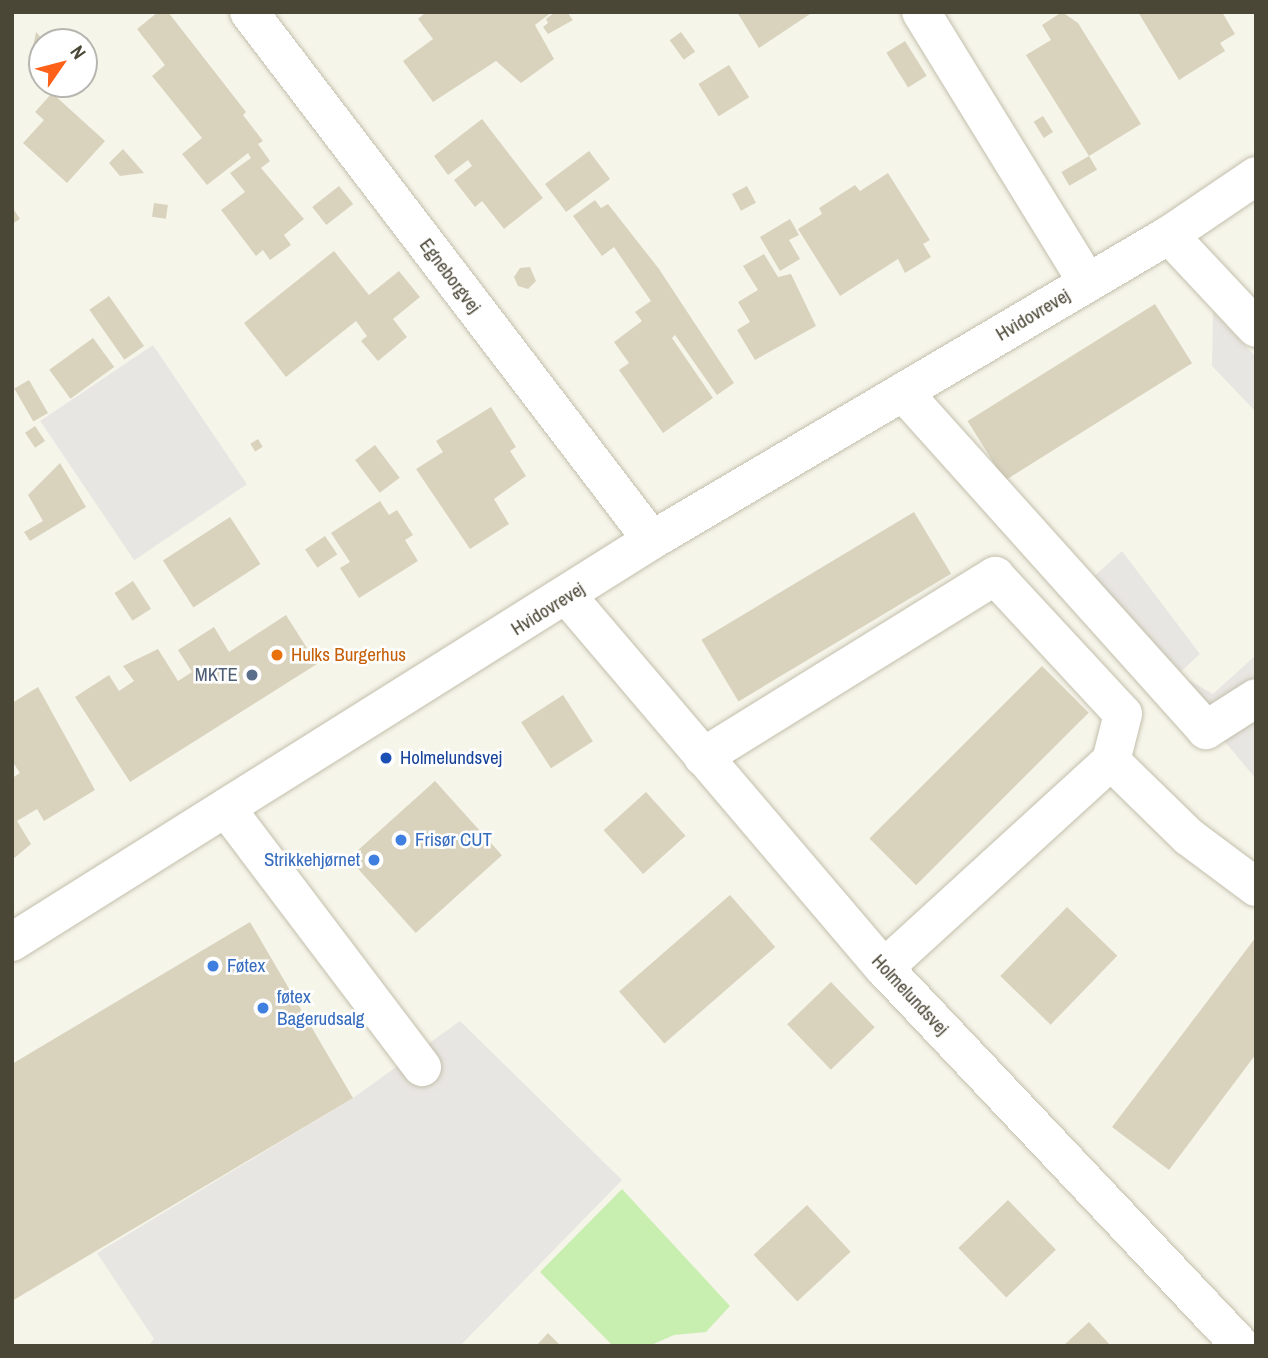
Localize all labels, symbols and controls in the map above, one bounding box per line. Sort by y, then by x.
north arrow [28,28,98,98]
text: N [65,40,92,64]
street label: Egneborgvej [415,234,485,318]
street label: Hvidovrevej [992,284,1074,346]
street label: Hvidovrevej [507,578,589,640]
place label: Hulks Burgerhus [291,644,406,666]
marker: Hulks Burgerhus [269,647,285,663]
place label: MKTE [195,664,238,686]
marker: MKTE [244,667,260,683]
place label: Holmelundsvej [400,747,502,769]
marker: Holmelundsvej [378,750,394,766]
place label: Frisør CUT [415,829,492,851]
marker: Frisør CUT [393,832,409,848]
place label: Strikkehjørnet [264,849,360,871]
marker: Strikkehjørnet [366,852,382,868]
street label: Holmelundsvej [867,950,953,1040]
place label: Føtex [227,955,265,977]
marker: Føtex [205,958,221,974]
place label: føtex Bagerudsalg [277,986,364,1030]
marker: føtex Bagerudsalg [255,1000,271,1016]

